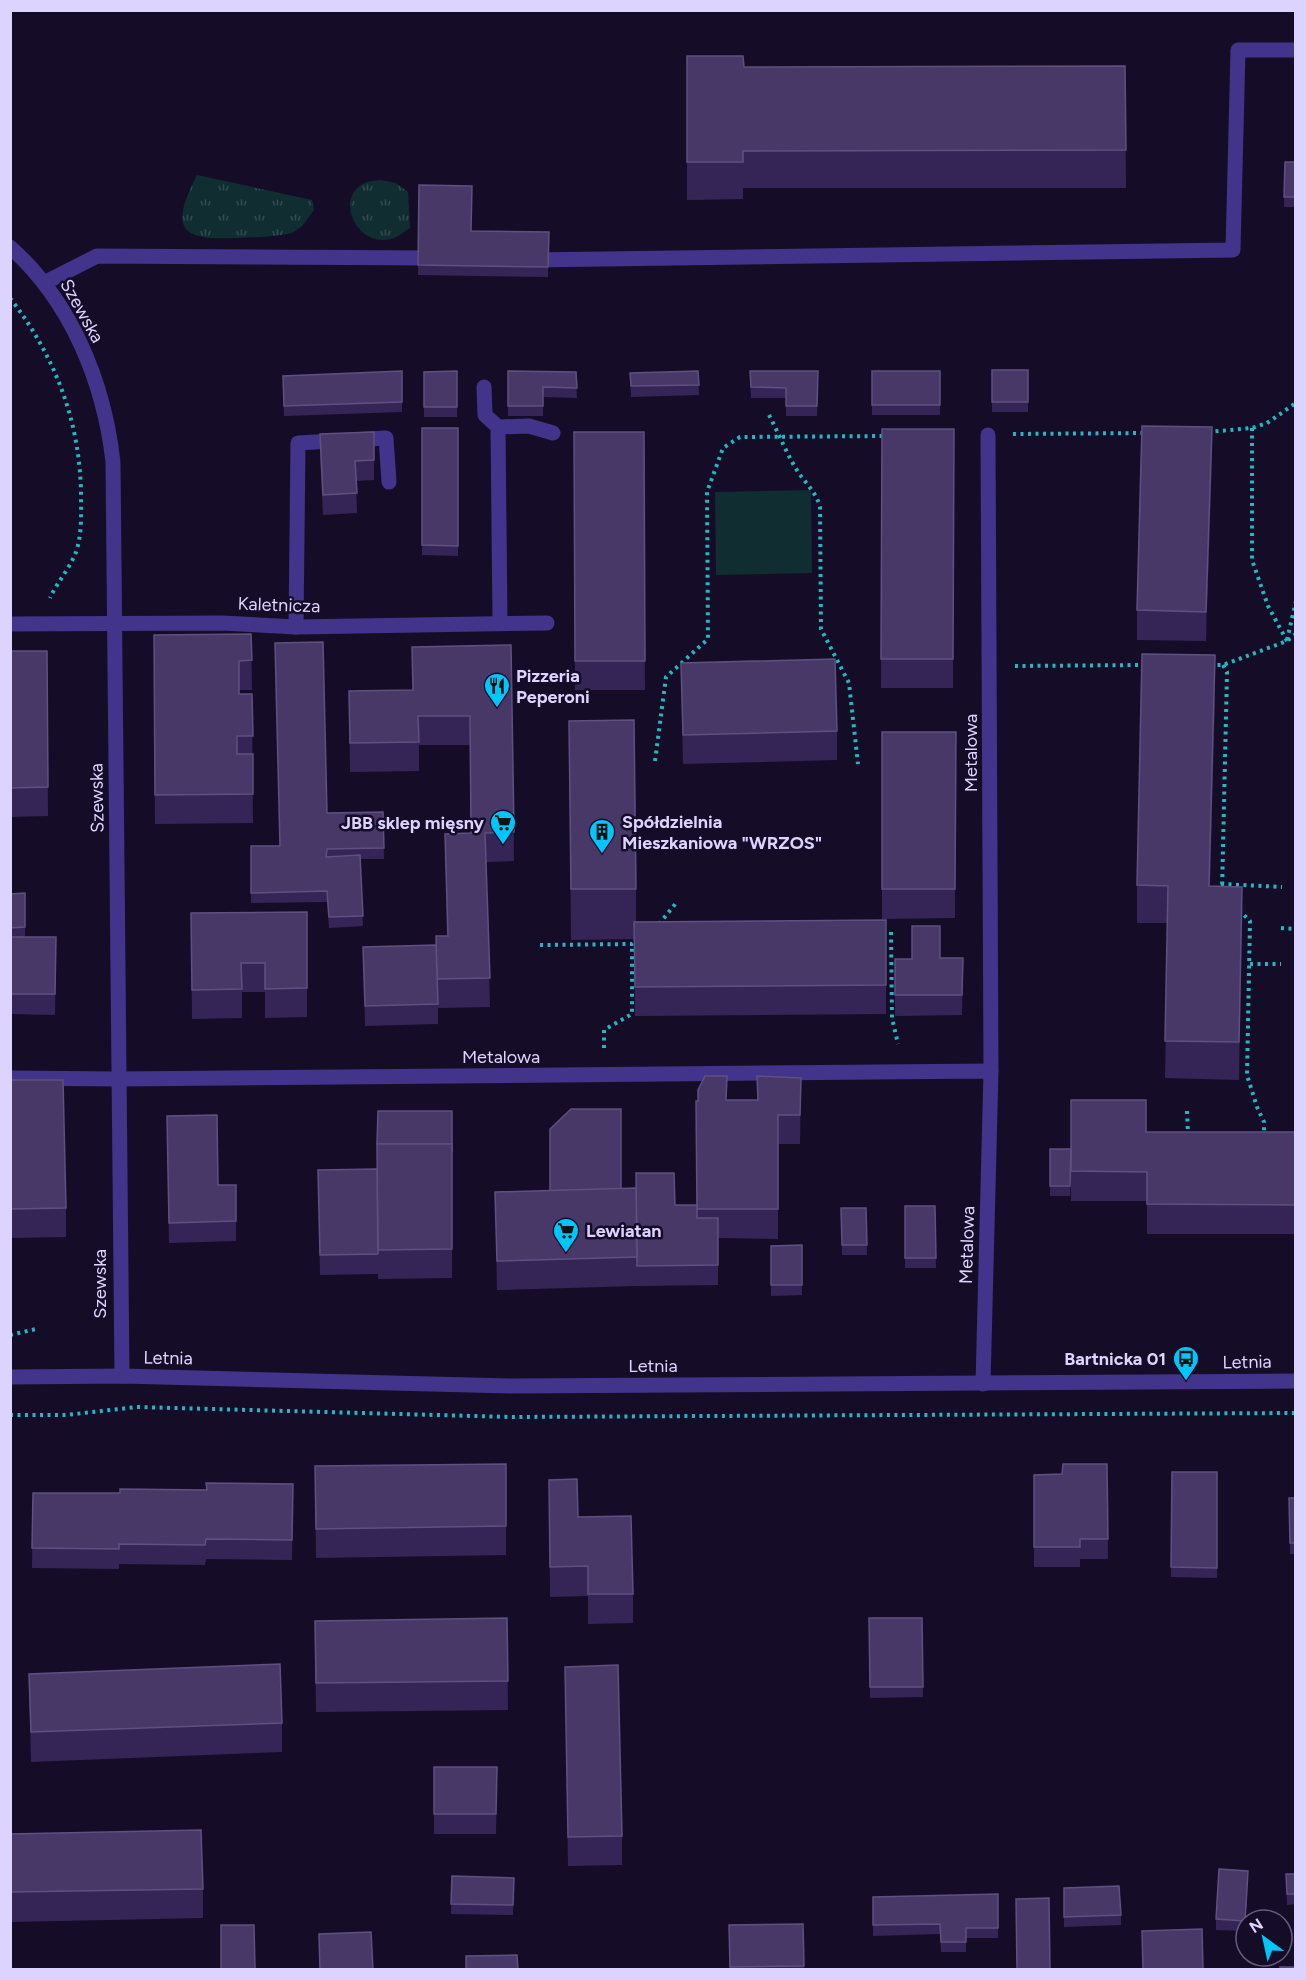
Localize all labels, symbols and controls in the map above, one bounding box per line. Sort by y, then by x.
street label: Szewska [55,275,109,347]
street label: Kaletnicza [237,593,321,617]
place label: Pizzeria Peperoni [516,665,590,708]
restaurant icon: Pizzeria Peperoni [482,671,512,709]
street label: Metalowa [960,714,982,792]
street label: Szewska [85,763,109,833]
supermarket icon: JBB sklep mięsny [488,808,518,846]
place label: Spółdzielnia Mieszkaniowa "WRZOS" [622,811,822,854]
place label: JBB sklep mięsny [341,812,485,834]
building icon: Spółdzielnia Mieszkaniowa "WRZOS" [587,817,617,855]
street label: Metalowa [462,1046,540,1068]
street label: Metalowa [955,1206,979,1284]
supermarket icon: Lewiatan [551,1216,581,1254]
place label: Lewiatan [586,1220,661,1242]
street label: Szewska [89,1249,111,1319]
bus stop icon: Bartnicka 01 [1171,1344,1201,1382]
street label: Letnia [143,1347,193,1369]
place label: Bartnicka 01 [1064,1348,1166,1370]
street label: Letnia [1222,1351,1272,1373]
street label: Letnia [628,1355,678,1377]
north arrow [1234,1908,1294,1968]
text: N [1246,1915,1266,1937]

